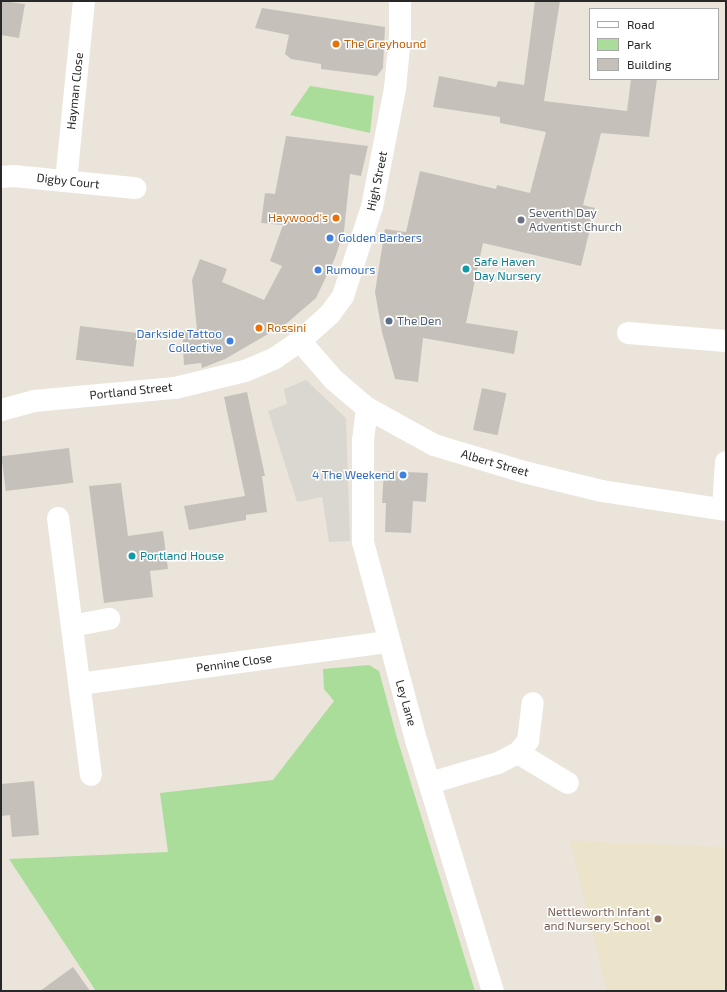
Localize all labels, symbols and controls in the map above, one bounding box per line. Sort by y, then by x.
legend [589,8,719,80]
text: Road [627,17,655,31]
place label: The Greyhound [344,37,426,51]
text: Park [627,37,652,51]
marker: The Greyhound [331,39,341,49]
street label: Hayman Close [64,52,86,130]
text: Building [627,57,671,71]
street label: High Street [364,150,390,212]
street label: Digby Court [36,171,100,191]
place label: Seventh Day Adventist Church [529,206,622,234]
place label: Haywood's [268,211,328,225]
marker: Haywood's [331,213,341,223]
marker: Seventh Day Adventist Church [516,215,526,225]
place label: Golden Barbers [338,231,422,245]
marker: Golden Barbers [325,233,335,243]
place label: Safe Haven Day Nursery [474,255,541,283]
place label: Rumours [326,263,375,277]
marker: Safe Haven Day Nursery [461,264,471,274]
marker: Rumours [313,265,323,275]
place label: The Den [397,314,441,328]
marker: The Den [384,316,394,326]
place label: Rossini [267,321,306,335]
marker: Rossini [254,323,264,333]
place label: Darkside Tattoo Collective [136,327,222,355]
marker: Darkside Tattoo Collective [225,336,235,346]
street label: Portland Street [89,379,173,403]
street label: Albert Street [460,446,530,480]
place label: 4 The Weekend [312,468,395,482]
marker: 4 The Weekend [398,470,408,480]
place label: Portland House [140,549,224,563]
marker: Portland House [127,551,137,561]
street label: Pennine Close [195,651,273,675]
street label: Ley Lane [392,678,420,728]
place label: Nettleworth Infant and Nursery School [544,905,650,933]
marker: Nettleworth Infant and Nursery School [653,914,663,924]

